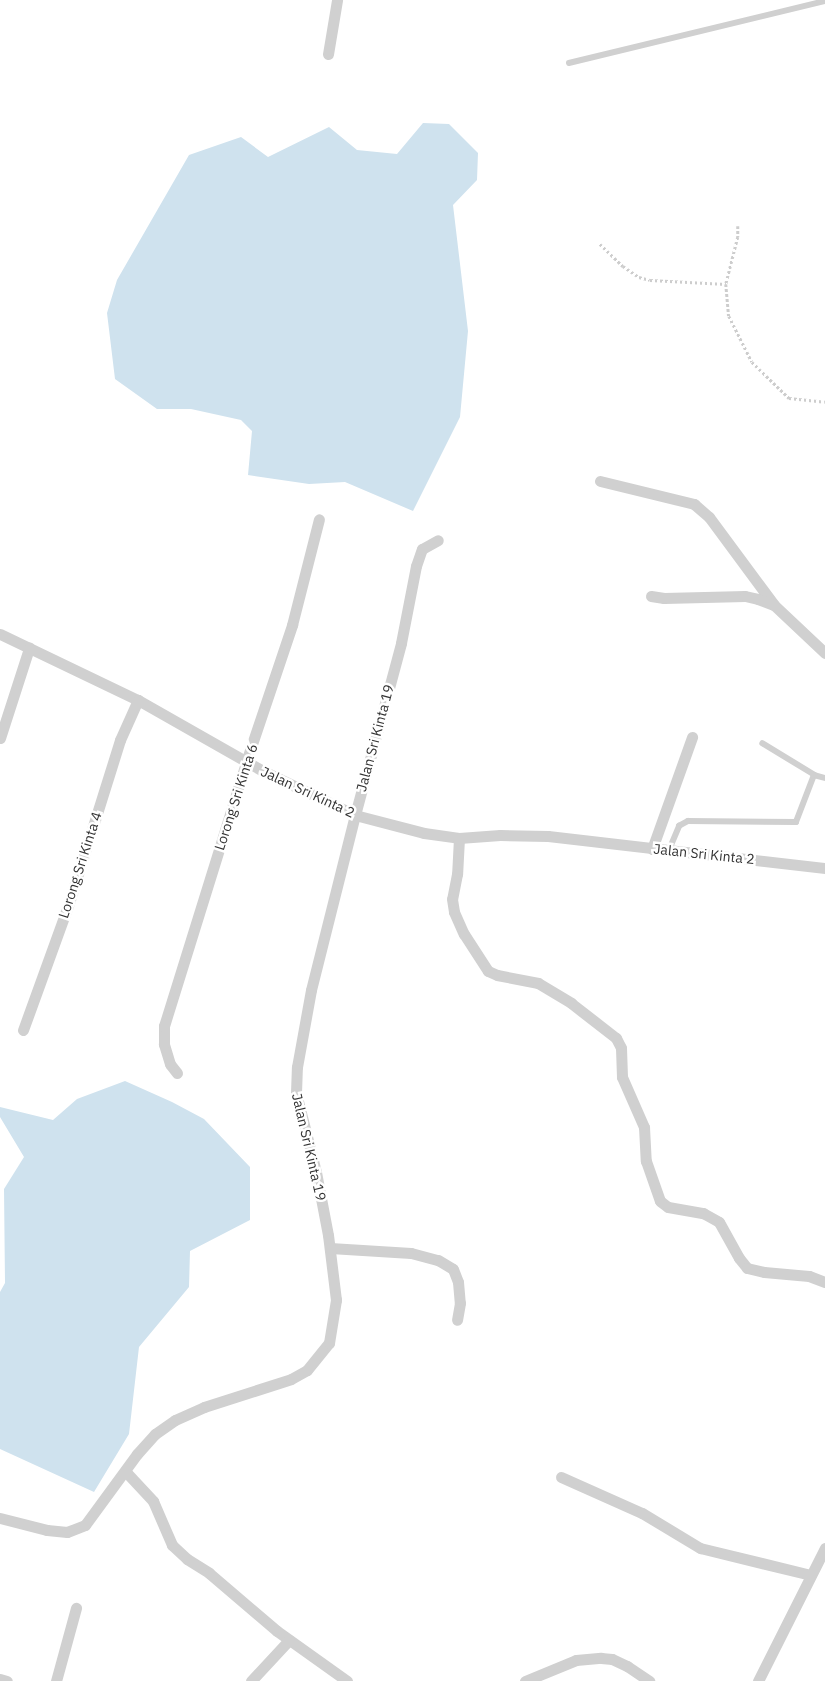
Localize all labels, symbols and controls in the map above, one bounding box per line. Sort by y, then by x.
street label: Jalan Sri Kinta 19 [353,683,397,793]
street label: Lorong Sri Kinta 6 [211,742,261,852]
street label: Jalan Sri Kinta 2 [258,763,358,821]
street label: Lorong Sri Kinta 4 [55,810,105,920]
street label: Jalan Sri Kinta 2 [653,840,755,868]
street label: Jalan Sri Kinta 19 [288,1091,330,1203]

